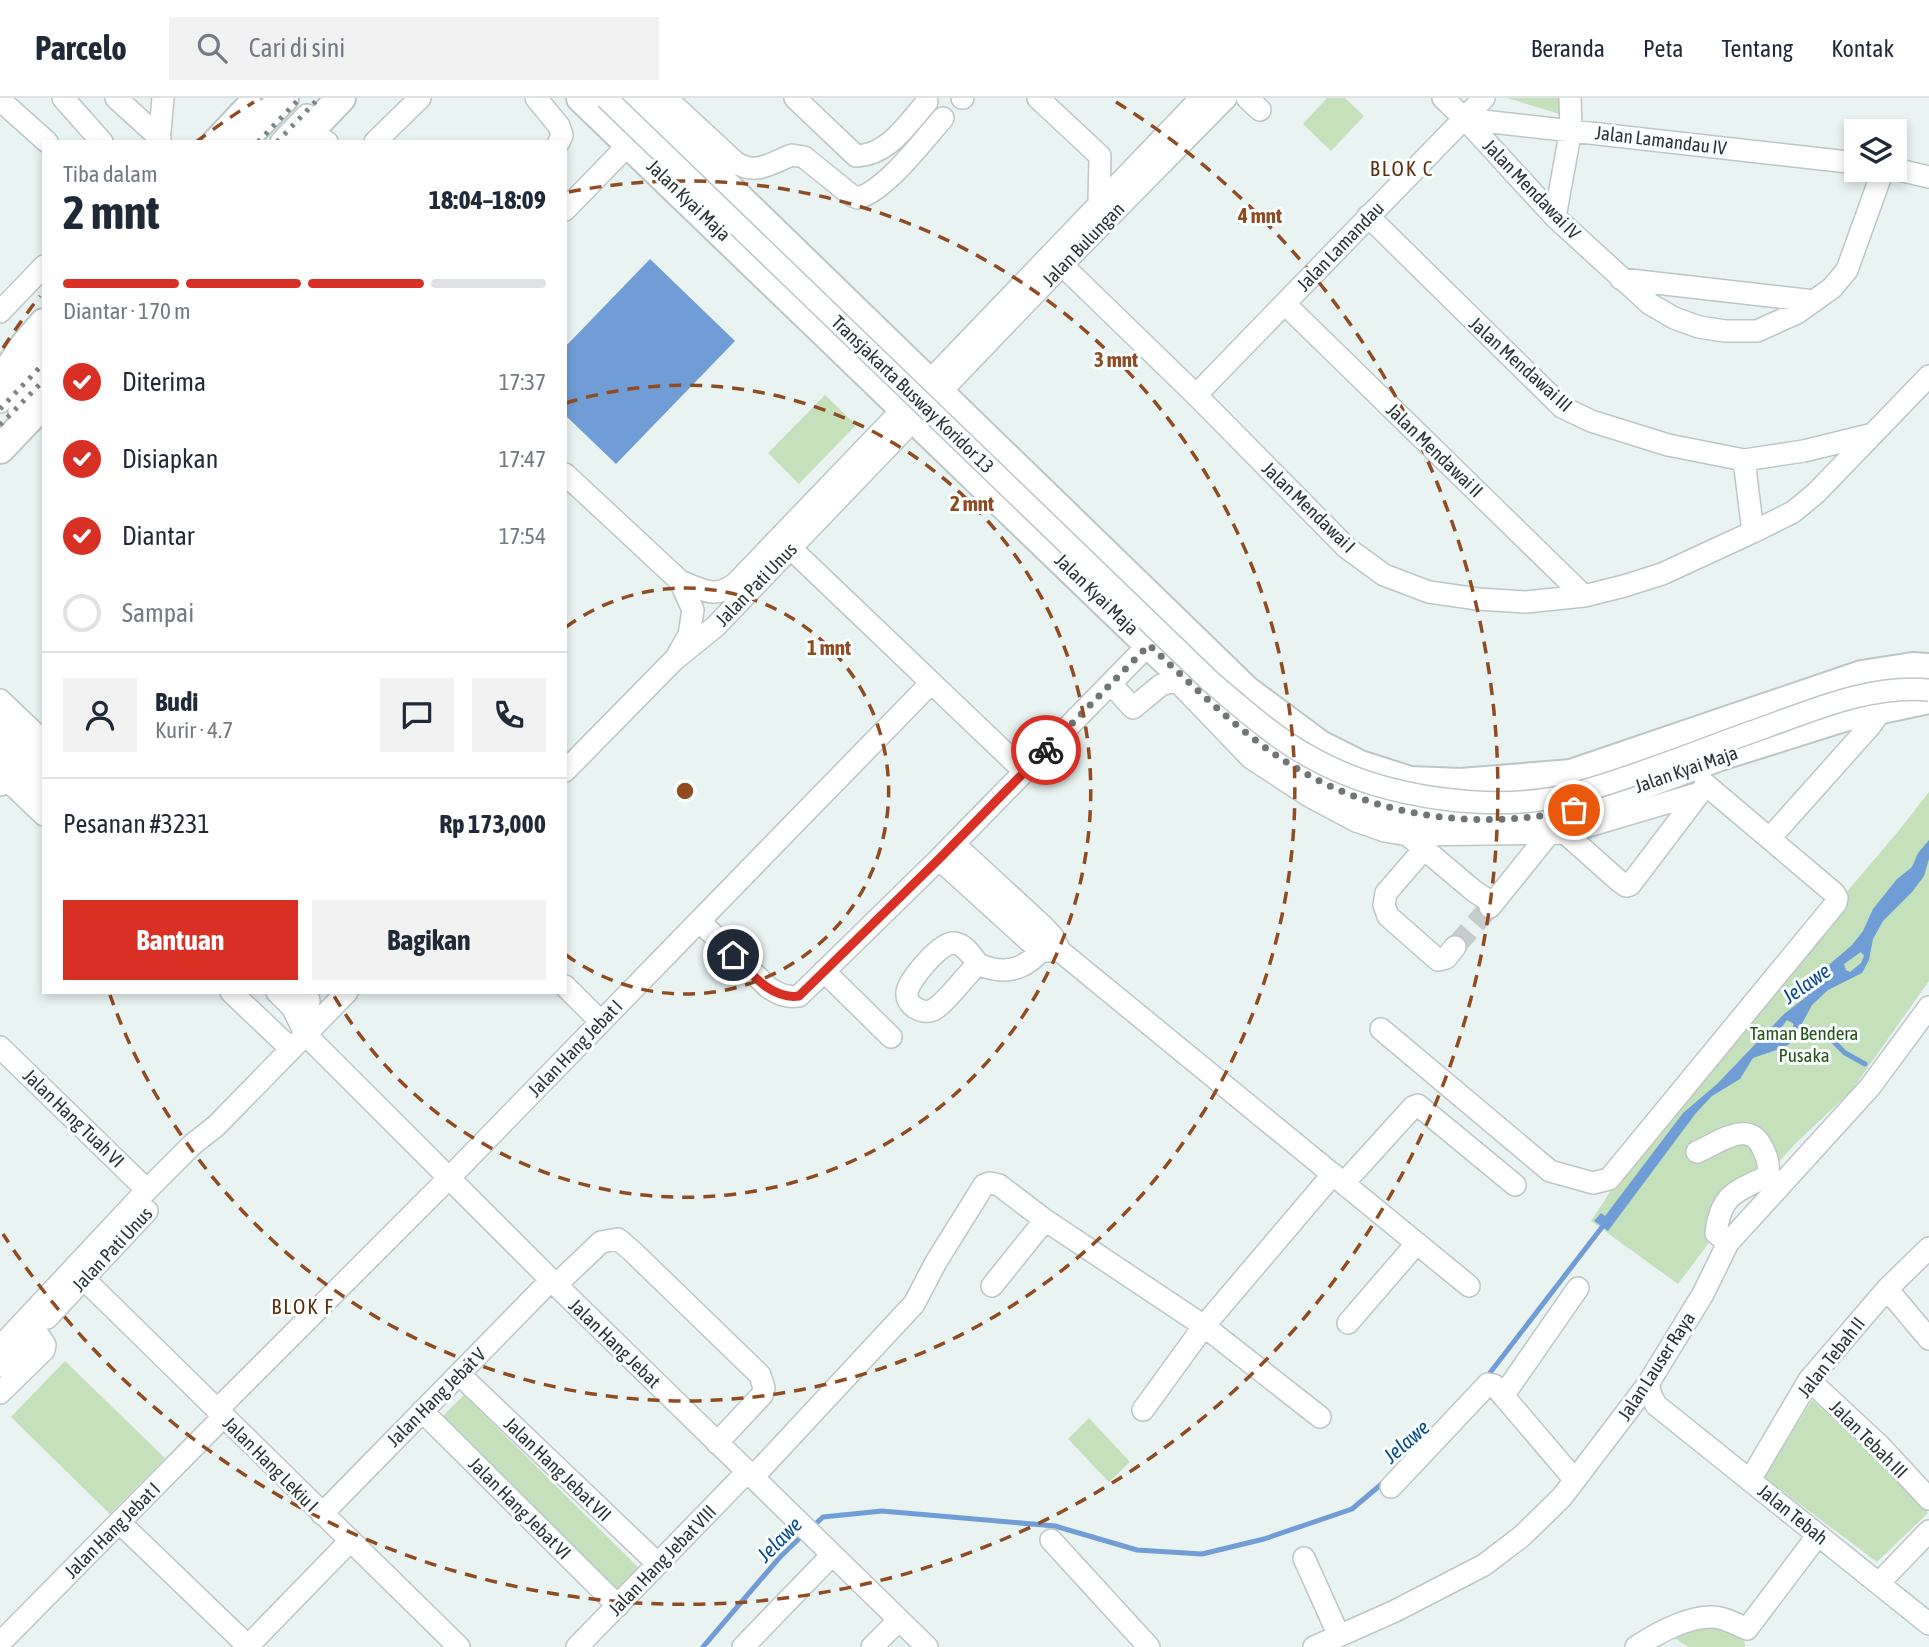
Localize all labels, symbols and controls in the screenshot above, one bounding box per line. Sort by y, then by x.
search box [169,17,659,80]
text: Parcelo [35,29,127,67]
icon: search [193,29,231,67]
text: Cari di sini [249,33,345,63]
text: Beranda [1531,35,1605,62]
text: Peta [1643,35,1683,62]
text: Tentang [1721,35,1793,62]
text: Kontak [1831,35,1894,62]
map controls [1844,119,1907,182]
button: layers [1844,119,1907,182]
street label: Jalan Lamandau IV [1594,121,1729,159]
street label: Jalan Mendawai IV [1479,135,1586,244]
street label: Jalan Kyai Maja [643,155,735,245]
district label: BLOK C [1370,156,1434,180]
text: Tiba dalam [63,161,158,187]
text: 18:04–18:09 [429,185,546,215]
text: 2 mnt [63,186,160,239]
street label: Jalan Bulungan [1038,197,1128,291]
street label: Jalan Lamandau [1292,197,1388,295]
text: 4 mnt [1237,203,1282,227]
text: Diantar · 170 m [63,298,191,324]
street label: Transjakarta Busway Koridor 13 [827,311,999,477]
street label: Jalan Mendawai III [1465,312,1577,416]
text: 3 mnt [1094,347,1138,371]
icon: check [63,363,101,401]
text: Diterima [122,367,206,397]
text: 17:37 [499,369,546,395]
street label: Jalan Mendawai II [1382,398,1488,502]
icon: check [63,440,101,478]
text: Disiapkan [122,444,218,474]
text: 17:47 [499,446,546,472]
street label: Jalan Mendawai I [1258,457,1360,557]
text: 2 mnt [950,491,994,515]
icon: check [63,517,101,555]
text: Diantar [122,521,195,551]
text: 17:54 [499,523,546,549]
street label: Jalan Pati Unus [711,538,801,630]
street label: Jalan Kyai Maja [1051,549,1143,639]
text: Sampai [122,598,194,628]
text: 1 mnt [807,635,851,659]
button: person [63,678,137,752]
button: chat [380,678,454,752]
button: phone [472,678,546,752]
text: Budi [155,687,198,717]
courier [1011,715,1081,785]
text: Kurir · 4.7 [155,717,233,743]
icon: bike [1027,731,1065,769]
street label: Jalan Kyai Maja [1632,741,1740,797]
centre of rings [673,779,697,803]
pin [1544,780,1604,840]
icon: bag [1555,791,1593,829]
text: Pesanan #3231 [63,809,210,839]
text: Rp 173,000 [439,809,546,839]
button: Bantuan [63,900,298,980]
button: Bagikan [312,900,546,980]
pin [703,925,763,985]
icon: home [714,936,752,974]
water label: Jelawe [1777,958,1835,1009]
street label: Jalan Hang Jebat I [523,995,627,1101]
park label: Taman Bendera Pusaka [1750,1022,1858,1066]
street label: Jalan Hang Tuah VI [19,1064,129,1172]
street label: Jalan Pati Unus [67,1202,157,1296]
district label: BLOK F [271,1294,335,1318]
street label: Jalan Hang Jebat [565,1294,665,1392]
street label: Jalan Lauser Raya [1613,1308,1699,1424]
street label: Jalan Tebah II [1793,1312,1869,1402]
street label: Jalan Hang Jebat V [382,1343,490,1451]
street label: Jalan Tebah III [1826,1396,1912,1482]
street label: Jalan Hang Lekiu I [219,1412,323,1516]
street label: Jalan Hang Jebat VII [500,1412,616,1526]
water label: Jelawe [1377,1415,1434,1468]
street label: Jalan Hang Jebat VI [464,1452,576,1564]
street label: Jalan Hang Jebat I [60,1478,164,1582]
street label: Jalan Tebah [1754,1479,1832,1549]
street label: Jalan Hang Jebat VIII [604,1500,720,1620]
water label: Jelawe [751,1512,806,1567]

